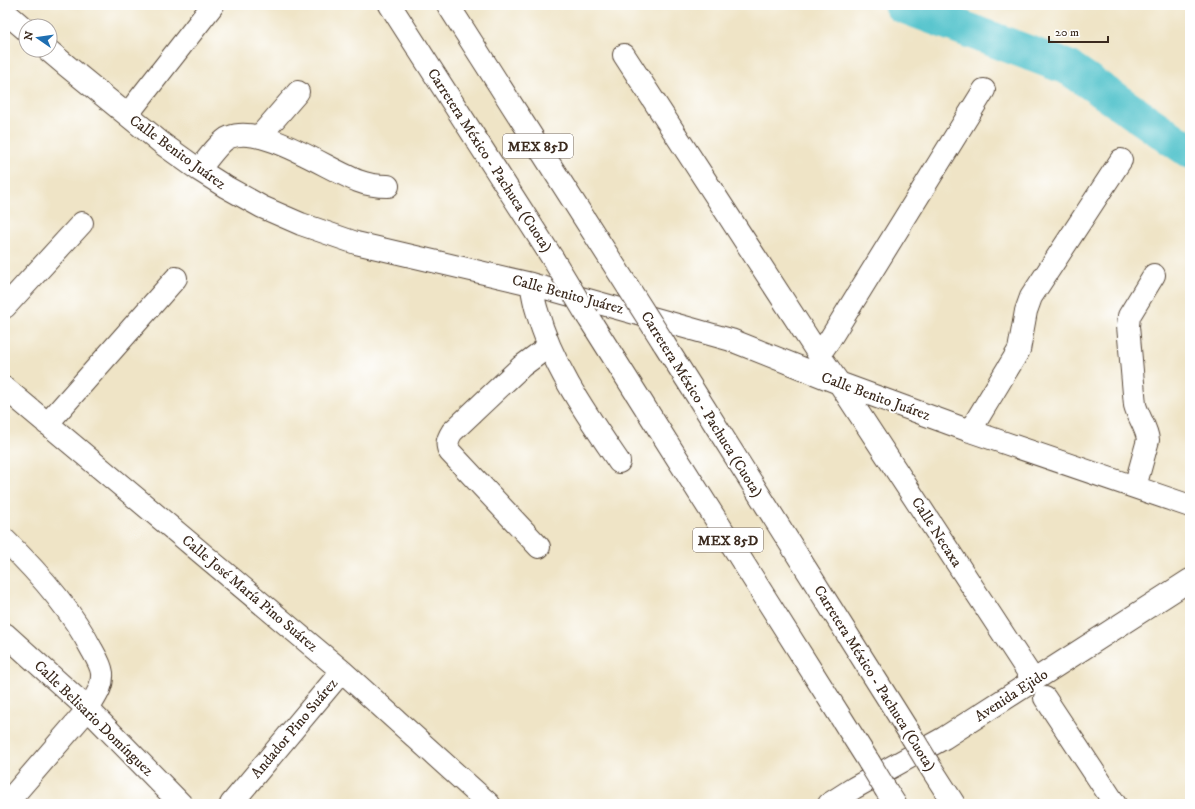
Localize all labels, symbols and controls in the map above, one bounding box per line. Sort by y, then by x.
north arrow [18,18,58,58]
scale bar [1049,18,1108,44]
text: 20 m [1055,25,1079,40]
text: N [21,30,37,42]
street label: Carretera México - Pachuca (Cuota) [423,65,556,256]
street label: Calle Benito Juárez [126,111,230,194]
road number: MEX 85D [503,134,573,158]
street label: Calle Benito Juárez [510,270,626,319]
street label: Carretera México - Pachuca (Cuota) [636,308,767,501]
street label: Calle Benito Juárez [819,368,934,425]
street label: Calle Necaxa [907,494,967,571]
road number: MEX 85D [693,528,763,552]
street label: Calle José María Pino Suárez [178,531,322,656]
street label: Carretera México - Pachuca (Cuota) [809,582,940,775]
street label: Calle Belisario Domínguez [30,656,158,781]
street label: Avenida Ejido [971,665,1052,726]
street label: Andador Pino Suárez [247,674,342,782]

